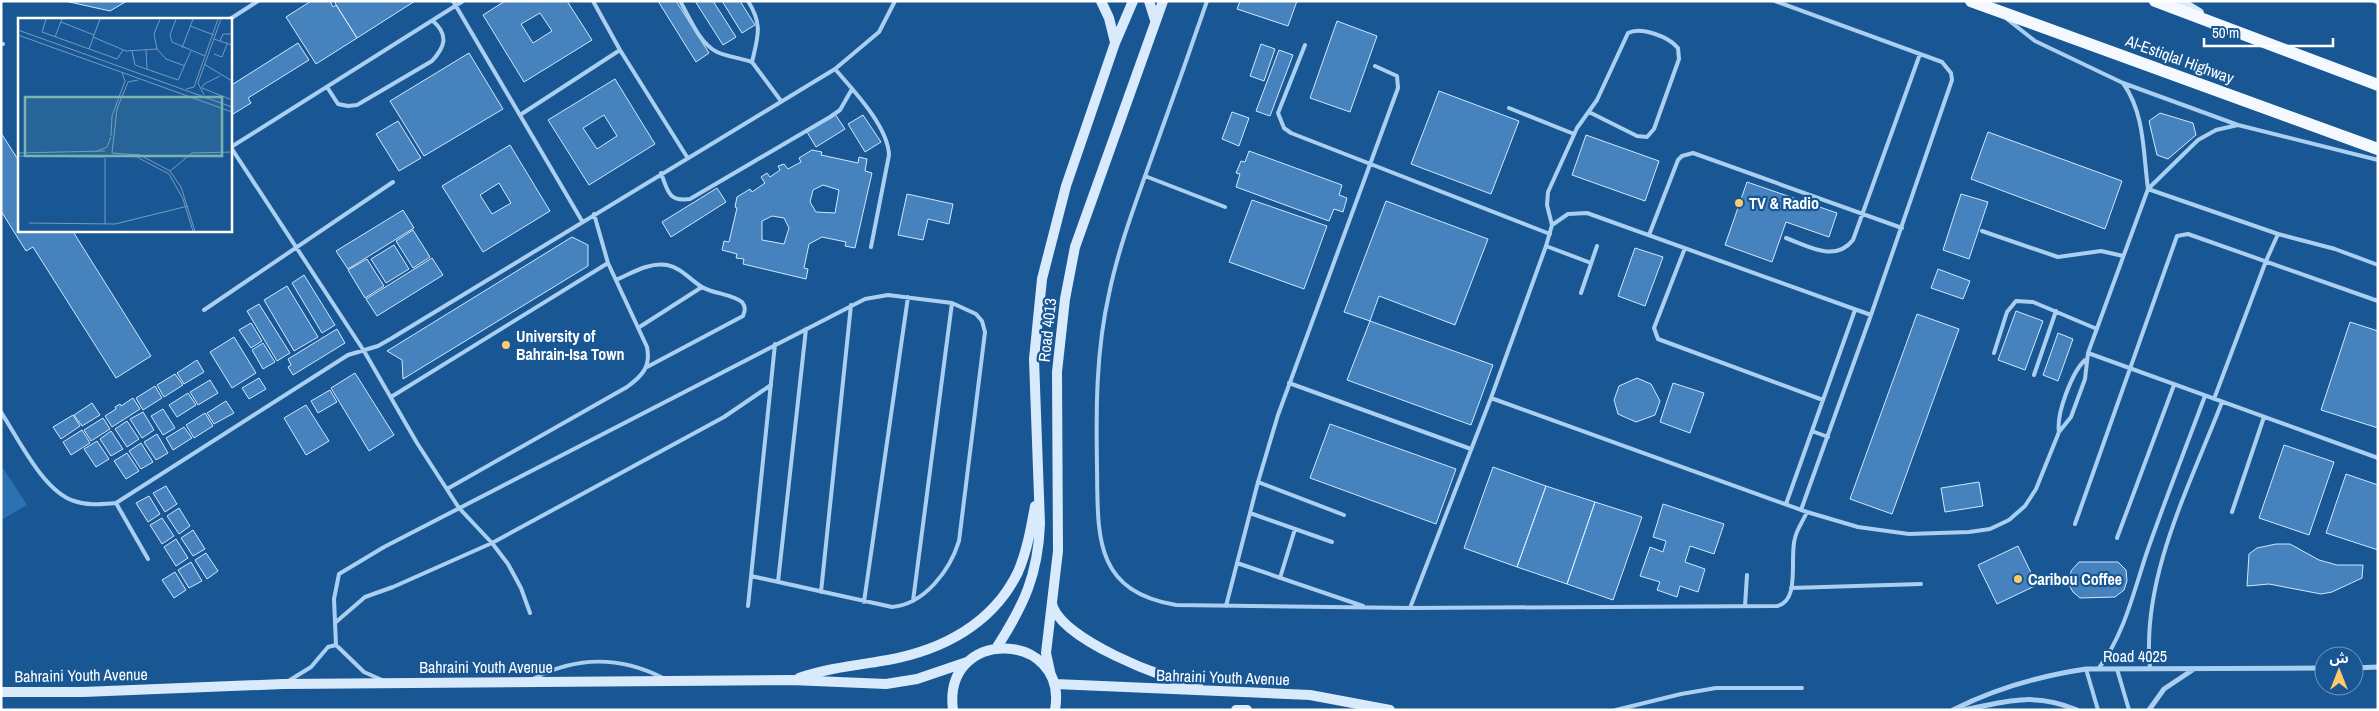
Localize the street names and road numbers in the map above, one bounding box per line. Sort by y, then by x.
street label: Al-Estiqlal Highway [2122,29,2238,89]
street label: Road 4013 [1033,297,1061,363]
street label: Road 4025 [2103,645,2167,667]
street label: Bahraini Youth Avenue [419,656,553,678]
street label: Bahraini Youth Avenue [14,663,148,687]
street label: Bahraini Youth Avenue [1156,664,1290,690]

